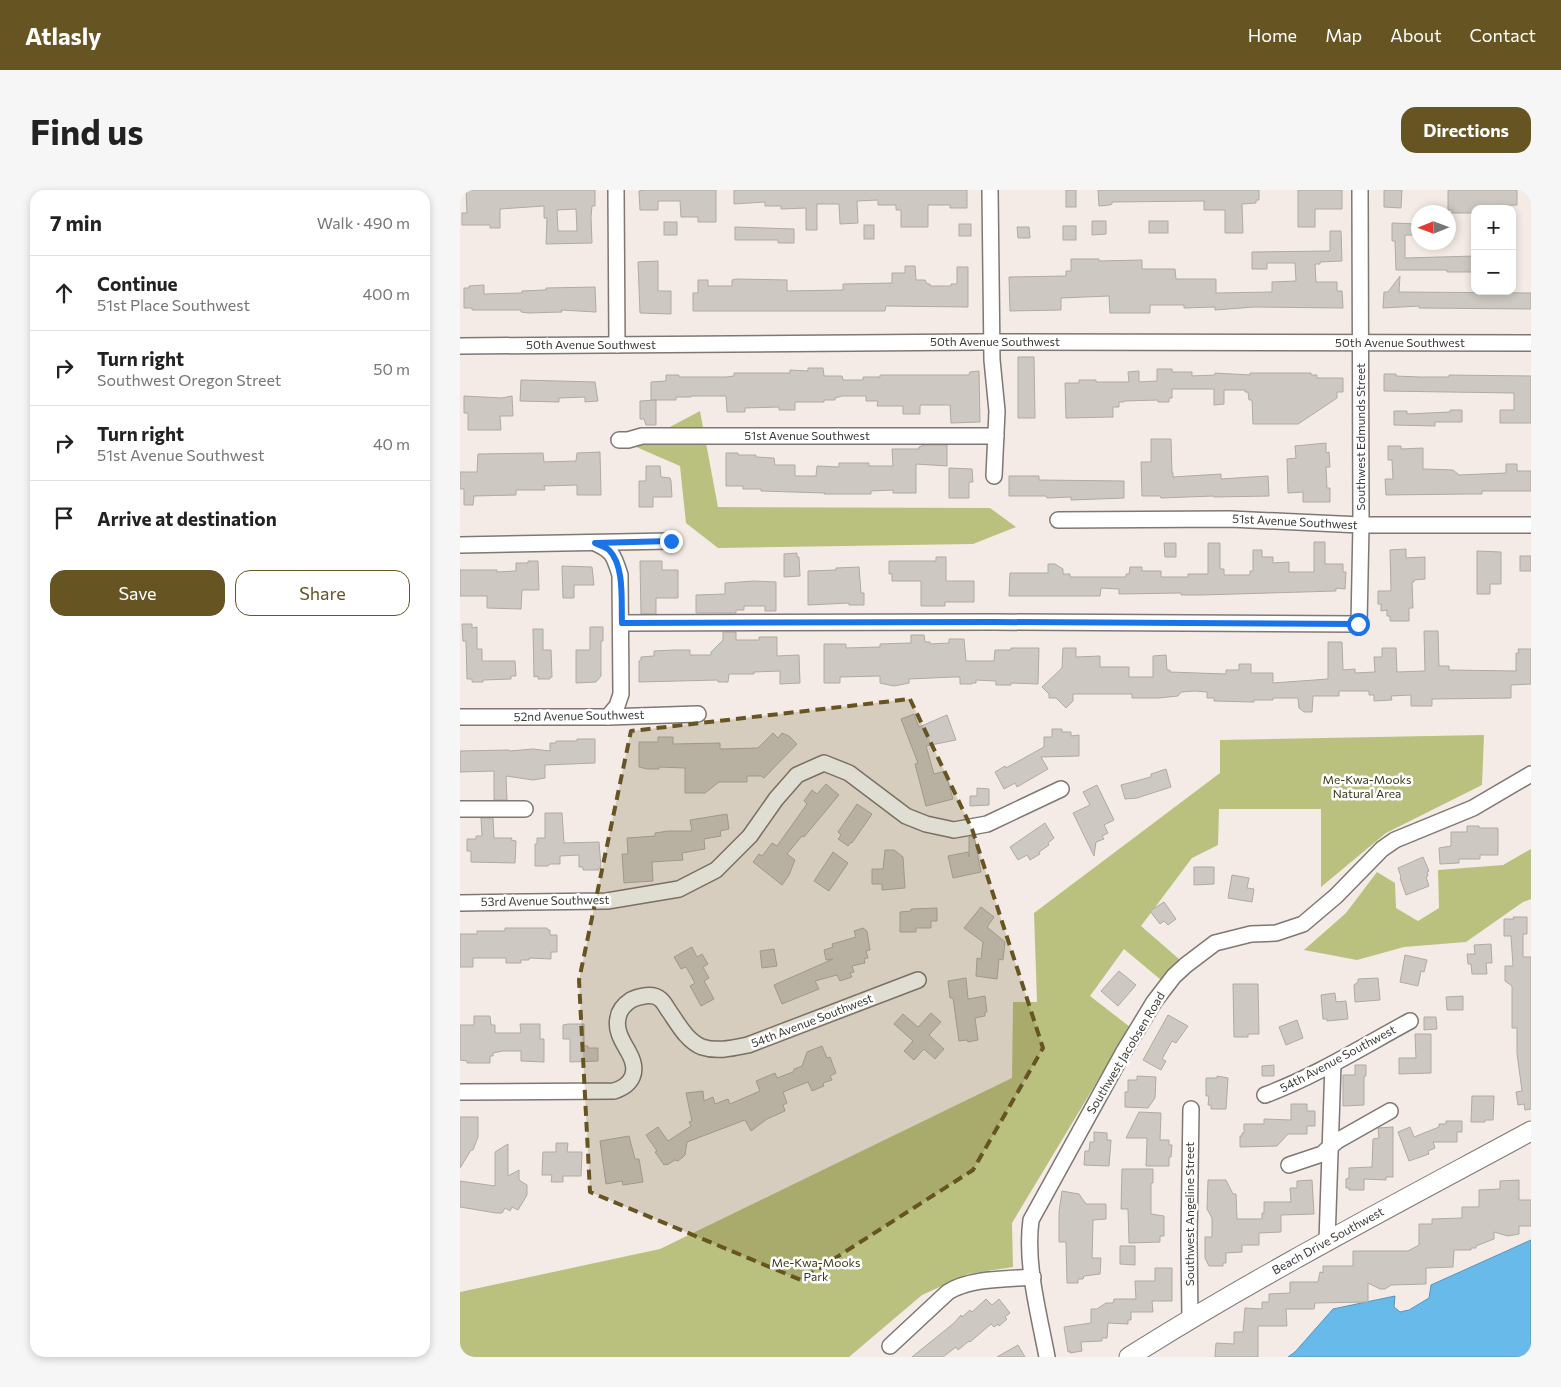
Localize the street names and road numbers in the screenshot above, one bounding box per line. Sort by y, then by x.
street label: 50th Avenue Southwest [930,334,1060,348]
street label: 50th Avenue Southwest [1335,335,1465,349]
street label: 50th Avenue Southwest [526,337,656,351]
street label: Southwest Edmunds Street [1353,363,1367,511]
street label: 51st Avenue Southwest [744,428,870,442]
street label: 51st Avenue Southwest [1232,511,1358,531]
street label: 52nd Avenue Southwest [514,707,644,723]
street label: 53rd Avenue Southwest [481,892,609,908]
street label: Southwest Jacobsen Road [1083,989,1168,1117]
street label: 54th Avenue Southwest [749,990,874,1050]
street label: 54th Avenue Southwest [1277,1022,1398,1095]
street label: Southwest Angeline Street [1182,1142,1196,1286]
street label: Beach Drive Southwest [1269,1204,1386,1277]

